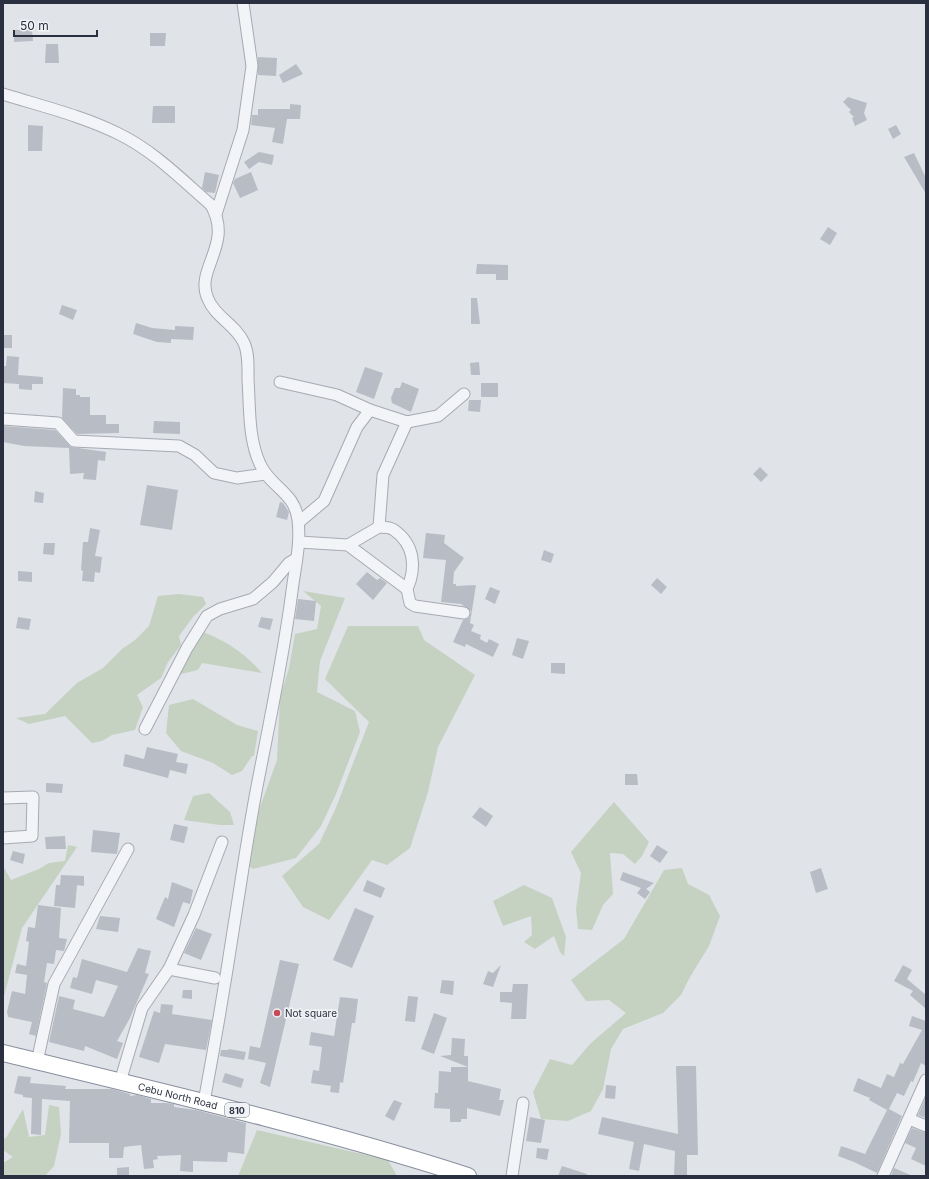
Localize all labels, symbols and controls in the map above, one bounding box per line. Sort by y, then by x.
scale bar [14,12,97,38]
text: 50 m [20,18,49,33]
place label: Not square [285,1007,337,1019]
marker: Not square [272,1008,282,1018]
street label: Cebu North Road [137,1080,219,1111]
road number: 810 [225,1103,249,1117]

